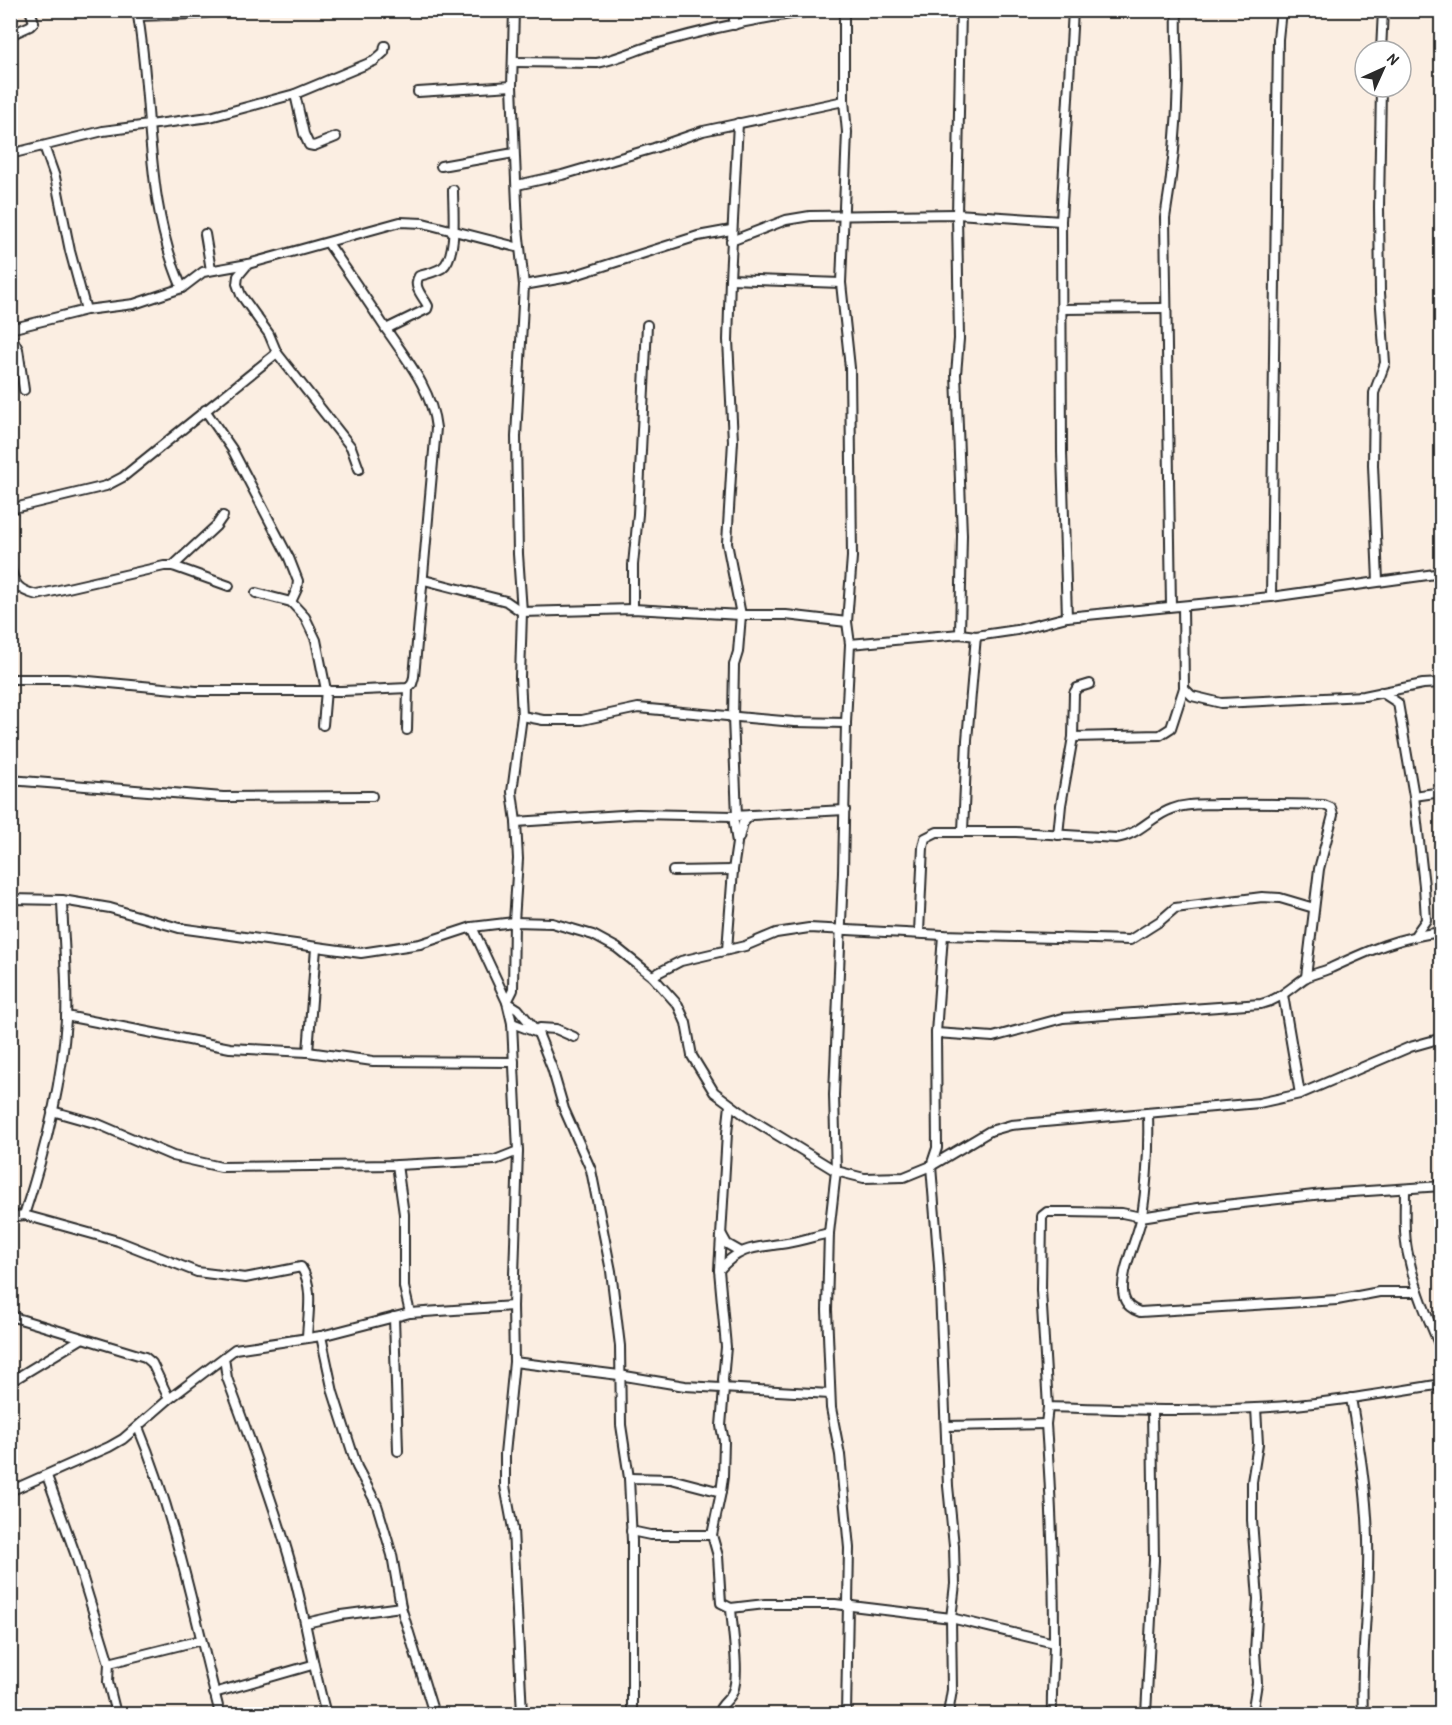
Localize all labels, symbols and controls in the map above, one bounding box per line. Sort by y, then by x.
north arrow [1353,39,1413,99]
text: N [1383,48,1405,70]

